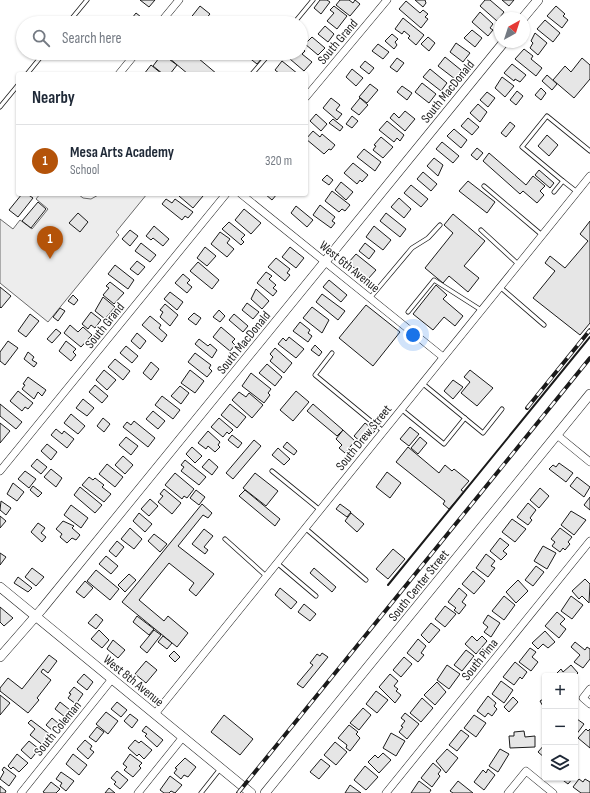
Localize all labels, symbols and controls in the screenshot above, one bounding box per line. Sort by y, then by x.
north arrow [494,12,530,48]
search box [16,16,308,60]
street label: South Grand [314,16,361,67]
icon: search [30,27,52,49]
text: Search here [62,29,122,48]
street label: South MacDonald [418,57,478,126]
text: Nearby [32,88,75,108]
text: Mesa Arts Academy [70,143,174,162]
text: 1 [42,153,48,169]
text: 320 m [265,153,292,169]
text: School [70,162,100,178]
pin: 1 [37,226,63,259]
street label: West 6th Avenue [316,238,383,296]
street label: South Grand [82,300,128,352]
street label: South MacDonald [214,308,274,377]
your location [403,325,423,345]
street label: South Drew Street [332,402,395,474]
street label: South Center Street [385,547,453,625]
street label: South Pima [458,635,501,684]
street label: West 8th Avenue [100,652,167,710]
map controls [542,673,578,781]
button: + [542,673,578,709]
street label: South Coleman [31,698,85,759]
button: − [542,709,578,745]
button: layers [542,745,578,781]

